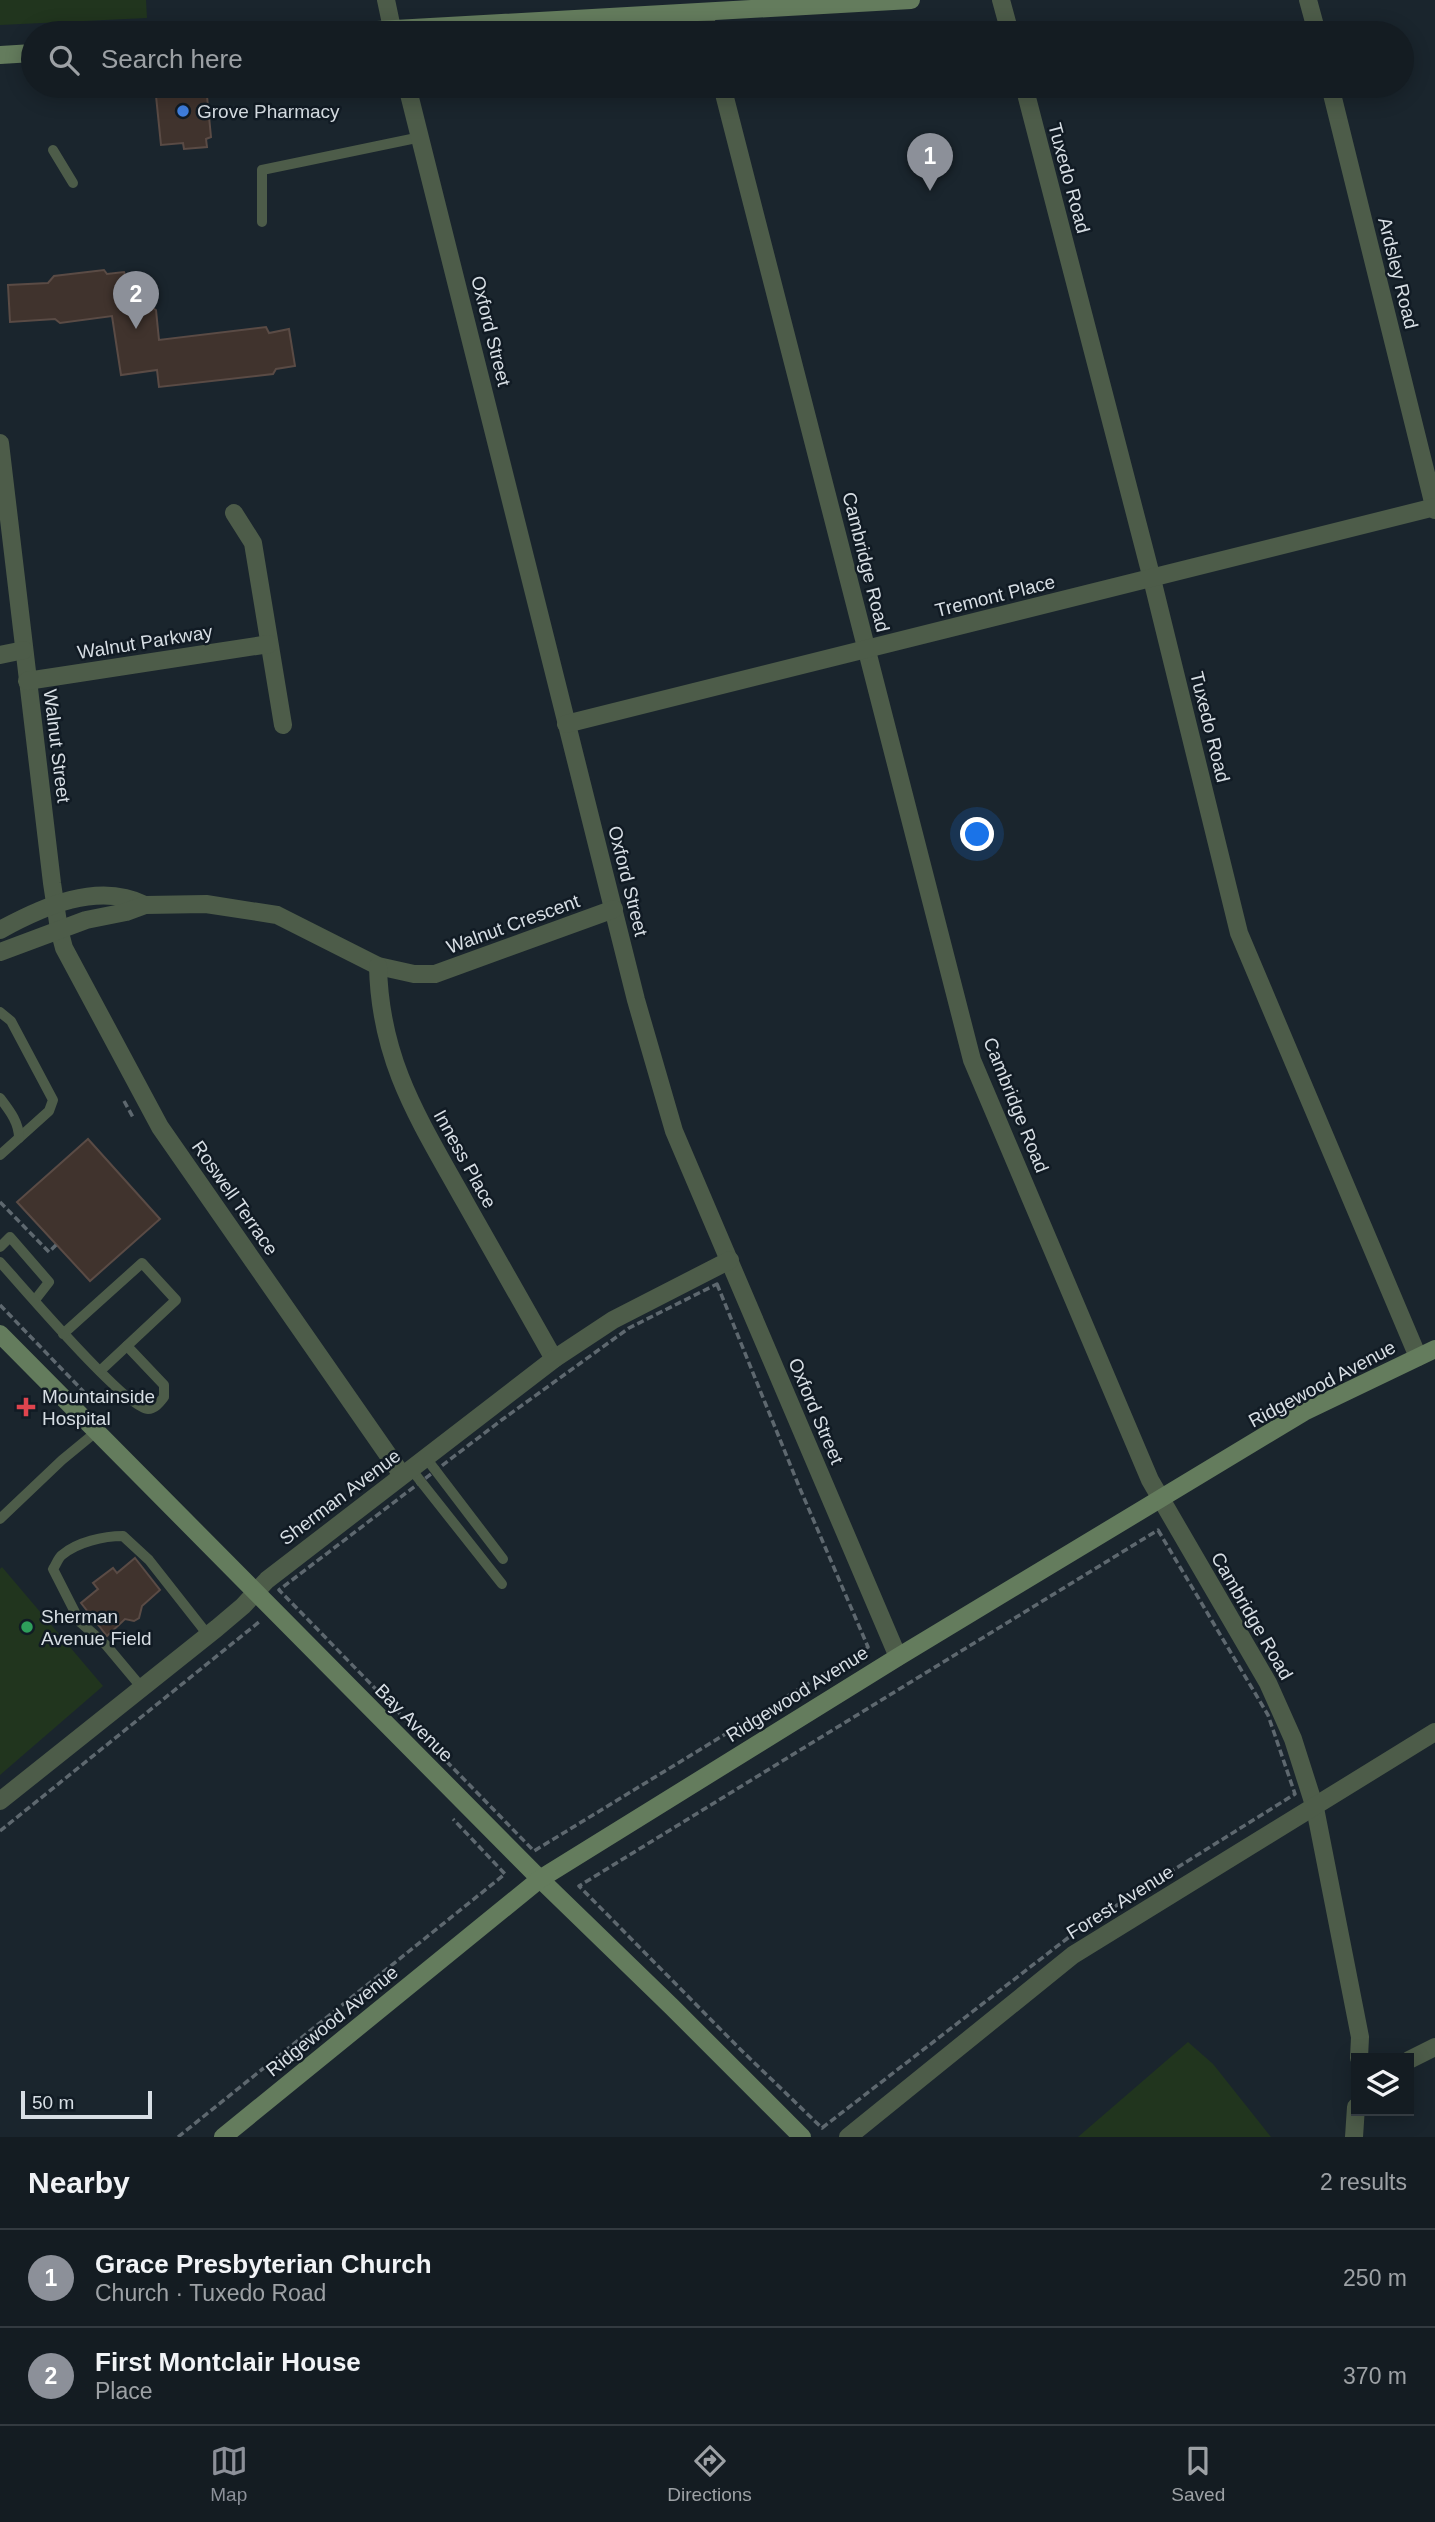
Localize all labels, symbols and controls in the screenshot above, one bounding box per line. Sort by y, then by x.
search box [21,21,1414,98]
icon: search [45,41,83,79]
text: Search here [101,44,243,74]
place label: Grove Pharmacy [197,101,340,122]
marker: Grove Pharmacy [175,103,191,119]
street label: Tuxedo Road [1044,121,1094,235]
pin: 1 [907,133,953,191]
street label: Ardsley Road [1374,215,1422,331]
pin: 2 [113,271,159,329]
street label: Oxford Street [467,274,515,389]
street label: Cambridge Road [838,490,894,634]
street label: Tremont Place [933,571,1057,621]
street label: Walnut Parkway [76,621,215,663]
street label: Tuxedo Road [1186,669,1234,785]
street label: Walnut Street [40,688,74,805]
your location [960,817,994,851]
street label: Oxford Street [604,824,652,939]
street label: Walnut Crescent [444,890,583,958]
street label: Cambridge Road [979,1034,1053,1176]
street label: Inness Place [429,1106,501,1212]
street label: Roswell Terrace [188,1137,282,1259]
street label: Ridgewood Avenue [1245,1336,1399,1432]
street label: Oxford Street [784,1355,848,1468]
place label: Mountainside Hospital [42,1386,155,1429]
marker: Mountainside Hospital [16,1397,36,1417]
street label: Sherman Avenue [276,1445,404,1549]
street label: Cambridge Road [1207,1549,1297,1683]
place label: Sherman Avenue Field [41,1606,152,1649]
marker: Sherman Avenue Field [19,1619,35,1635]
street label: Ridgewood Avenue [722,1642,872,1746]
street label: Bay Avenue [371,1680,457,1766]
street label: Forest Avenue [1063,1861,1177,1943]
street label: Ridgewood Avenue [262,1961,402,2081]
map controls [1351,2053,1414,2116]
button: layers [1351,2053,1414,2116]
scale bar [21,2088,152,2120]
text: 50 m [32,2092,74,2113]
text: Nearby [28,2166,130,2199]
text: 2 results [1320,2169,1407,2195]
text: Grace Presbyterian Church [95,2249,432,2279]
text: 1 [45,2265,57,2291]
text: 250 m [1343,2265,1407,2291]
text: Church · Tuxedo Road [95,2280,326,2306]
text: First Montclair House [95,2347,361,2377]
text: 2 [45,2363,57,2389]
text: 370 m [1343,2363,1407,2389]
text: Place [95,2378,153,2404]
tab: Map [210,2442,248,2506]
tab: Directions [667,2442,752,2506]
tab: Saved [1171,2442,1225,2506]

